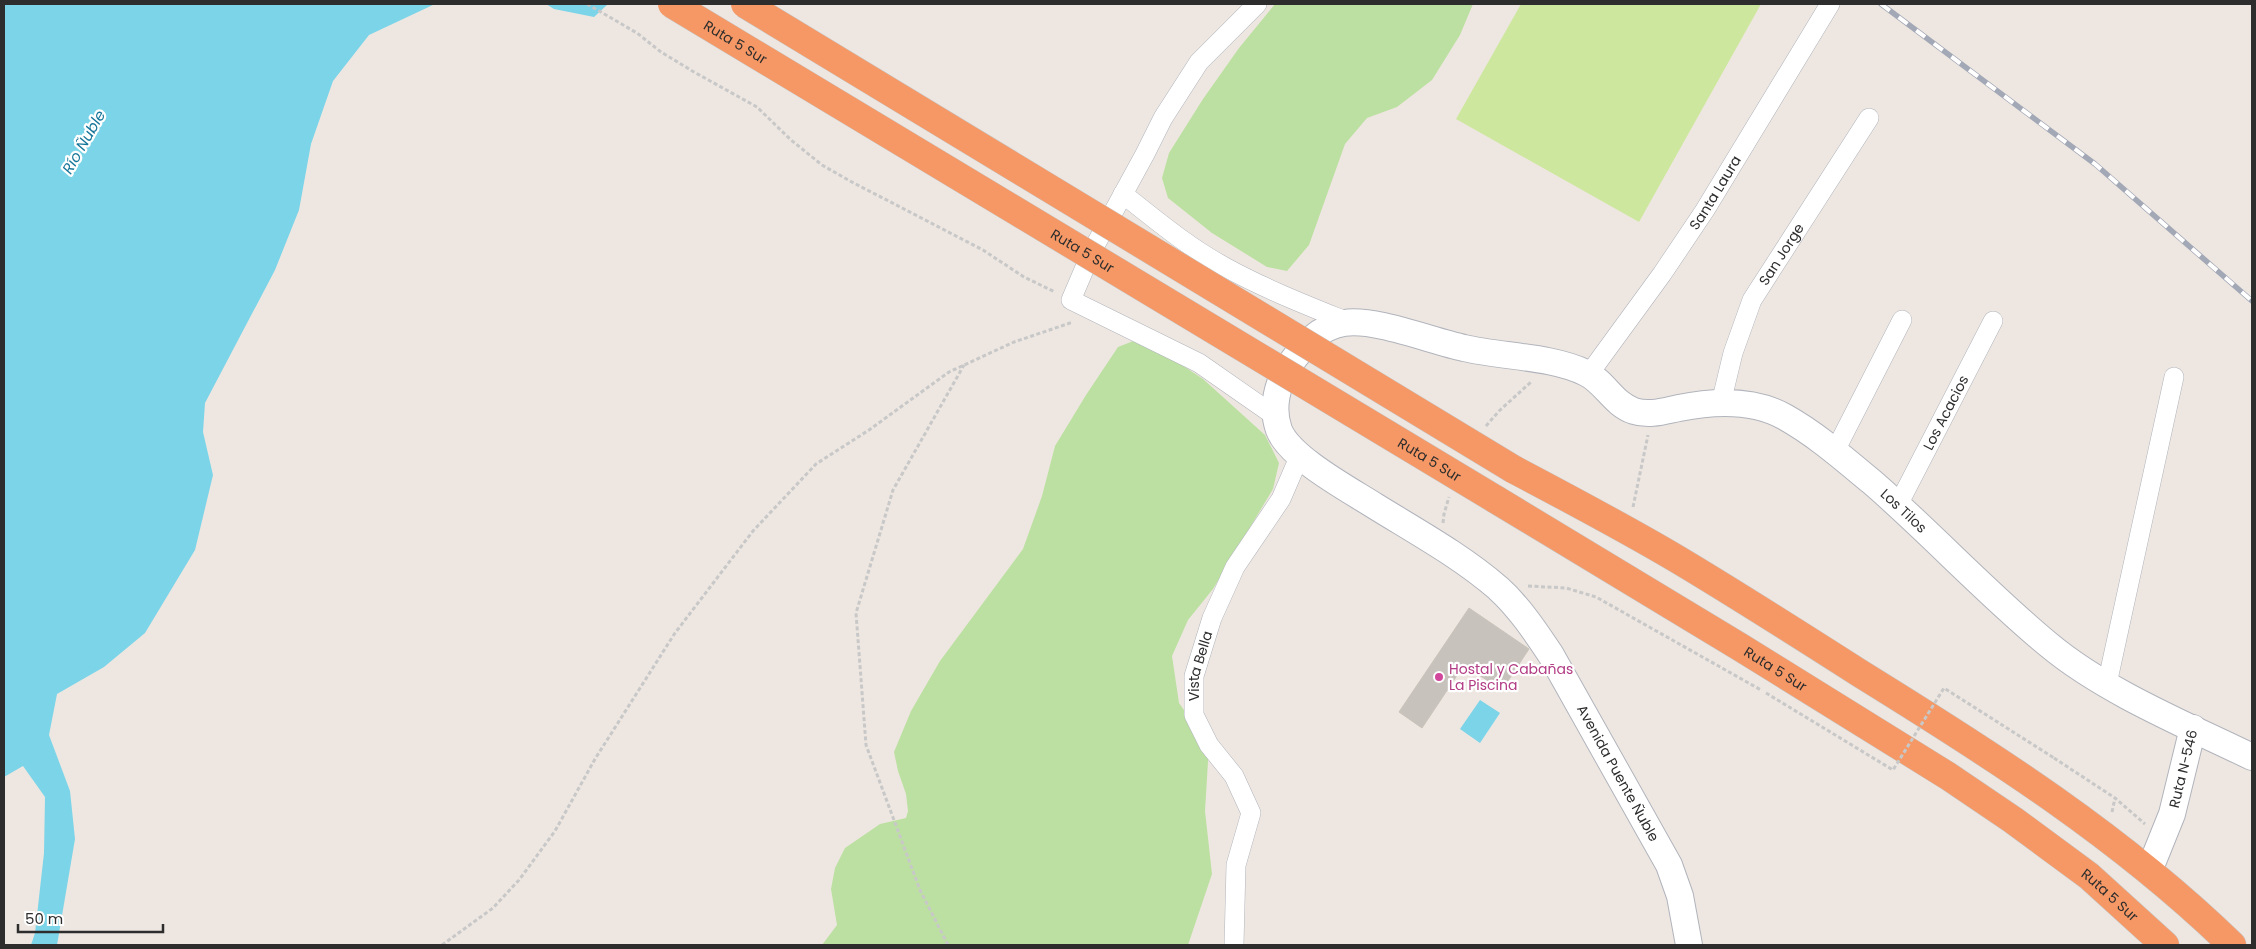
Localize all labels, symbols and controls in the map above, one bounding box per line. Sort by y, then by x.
street label: Ruta 5 Sur [700,15,771,69]
water label: Río Ñuble [57,106,110,177]
street label: Santa Laura [1684,152,1746,234]
street label: San Jorge [1754,219,1809,289]
street label: Ruta 5 Sur [1047,224,1118,278]
street label: Los Acacios [1918,372,1973,453]
street label: Ruta 5 Sur [1394,433,1465,486]
street label: Los Tilos [1876,484,1931,537]
street label: Vista Bella [1184,628,1217,701]
street label: Ruta 5 Sur [1740,642,1811,696]
place label: Hostal y Cabañas La Piscina [1449,659,1573,695]
marker: Hostal y Cabañas La Piscina [1433,671,1445,683]
street label: Avenida Puente Ñuble [1572,701,1664,845]
street label: Ruta N-546 [2164,728,2202,810]
street label: Ruta 5 Sur [2077,864,2143,926]
scale bar [18,902,162,934]
text: 50 m [25,908,63,929]

